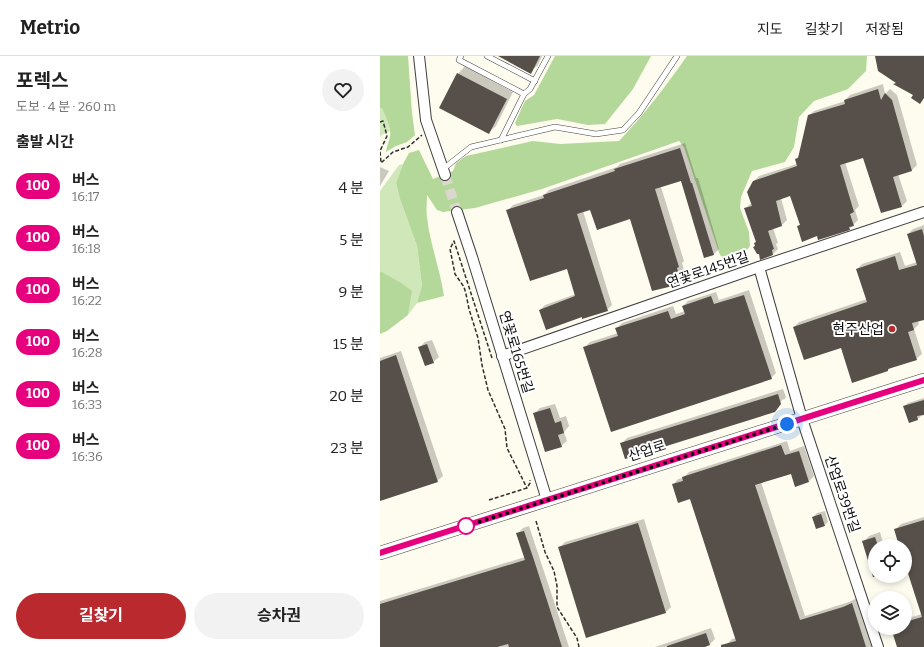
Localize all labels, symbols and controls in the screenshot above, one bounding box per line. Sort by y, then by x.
text: Metrio [20,16,80,39]
text: 지도 [757,21,783,38]
text: 길찾기 [805,21,843,38]
text: 저장됨 [865,21,904,38]
text: 포렉스 [16,69,68,92]
button: heart [322,69,364,111]
text: 도보 · 4 분 · 260 m [16,99,116,114]
text: 출발 시간 [16,133,74,151]
text: 버스 [72,171,100,189]
text: 100 [26,177,50,194]
text: 4 분 [338,179,364,197]
text: 16:17 [72,189,99,204]
text: 버스 [72,223,100,241]
text: 100 [26,229,50,246]
text: 5 분 [339,231,364,249]
text: 16:18 [72,241,101,256]
street label: 연꽃로145번길 [665,248,751,292]
text: 버스 [72,275,100,293]
text: 100 [26,281,50,298]
text: 9 분 [338,283,364,301]
text: 16:22 [72,293,102,308]
street label: 연꽃로165번길 [495,309,537,395]
place label: 현주산업 [832,321,884,338]
marker: 현주산업 [887,324,897,334]
text: 버스 [72,327,100,345]
text: 100 [26,333,50,350]
text: 15 분 [333,335,364,353]
text: 16:28 [72,345,103,360]
text: 버스 [72,379,100,397]
text: 100 [26,385,50,402]
text: 20 분 [329,387,364,405]
text: 16:33 [72,397,102,412]
your location [777,414,797,434]
text: 버스 [72,431,100,449]
text: 100 [26,437,50,454]
street label: 산업로 [626,437,668,465]
text: 23 분 [330,439,364,457]
text: 16:36 [72,449,103,464]
street label: 산업로39번길 [821,453,863,535]
unlabelled marker [457,517,475,535]
map controls [868,539,912,635]
button: locate [868,539,912,583]
button: layers [868,591,912,635]
button: 길찾기 [16,593,186,639]
button: 승차권 [194,593,364,639]

